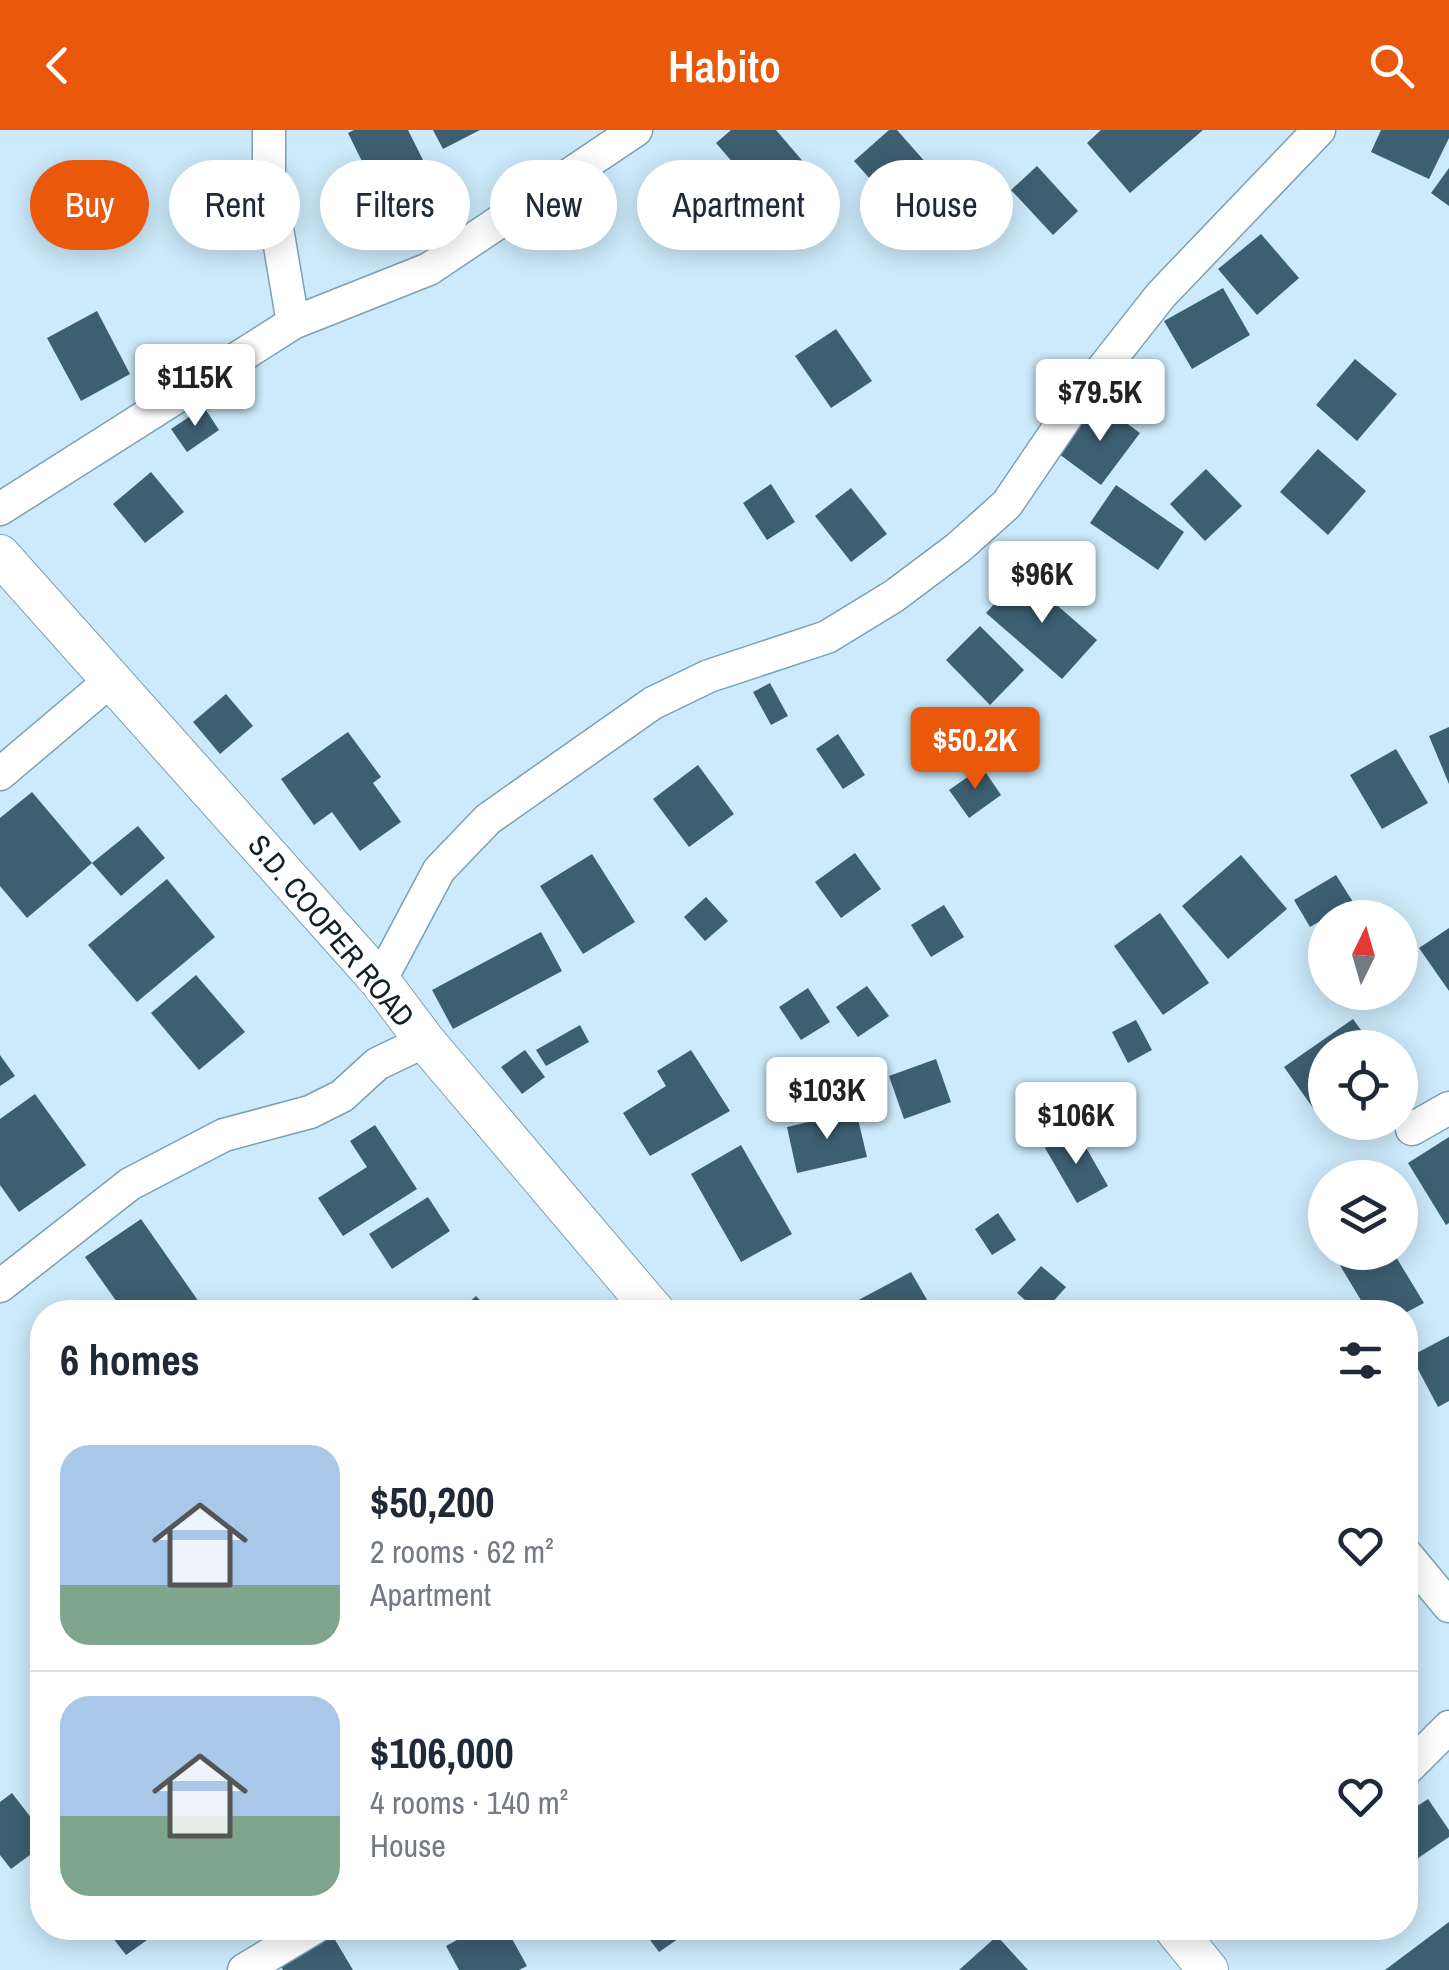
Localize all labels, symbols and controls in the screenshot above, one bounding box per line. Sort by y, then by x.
text: Habito [668,35,781,96]
icon: back [30,38,85,93]
icon: search [1364,38,1419,93]
chip: Buy [30,160,149,250]
chip: Rent [169,160,300,250]
chip: Filters [320,160,470,250]
chip: New [490,160,617,250]
chip: Apartment [637,160,840,250]
chip: House [860,160,1013,250]
pin: $115K [125,344,265,429]
text: $115K [157,355,233,398]
pin: $79.5K [1019,359,1181,444]
text: $79.5K [1058,370,1142,413]
pin: $96K [983,541,1101,626]
text: $96K [1011,552,1073,595]
pin: $50.2K [894,707,1056,792]
text: $50.2K [933,718,1017,761]
street label: S.D. COOPER ROAD [240,826,424,1035]
north arrow [1308,900,1418,1010]
map controls [1308,900,1418,1270]
button: locate [1308,1030,1418,1140]
pin: $103K [757,1057,897,1142]
text: $103K [788,1068,866,1111]
pin: $106K [1006,1082,1146,1167]
text: $106K [1037,1093,1115,1136]
button: layers [1308,1160,1418,1270]
text: 6 homes [60,1332,200,1388]
icon: filters [1333,1333,1388,1388]
text: $50,200 [370,1474,495,1530]
icon: home [140,1485,260,1605]
icon: heart [1333,1518,1388,1573]
text: 2 rooms · 62 m² [370,1530,554,1573]
text: Apartment [370,1573,491,1616]
text: $106,000 [370,1725,514,1781]
icon: home [140,1736,260,1856]
icon: heart [1333,1769,1388,1824]
text: 4 rooms · 140 m² [370,1781,568,1824]
text: House [370,1824,446,1867]

